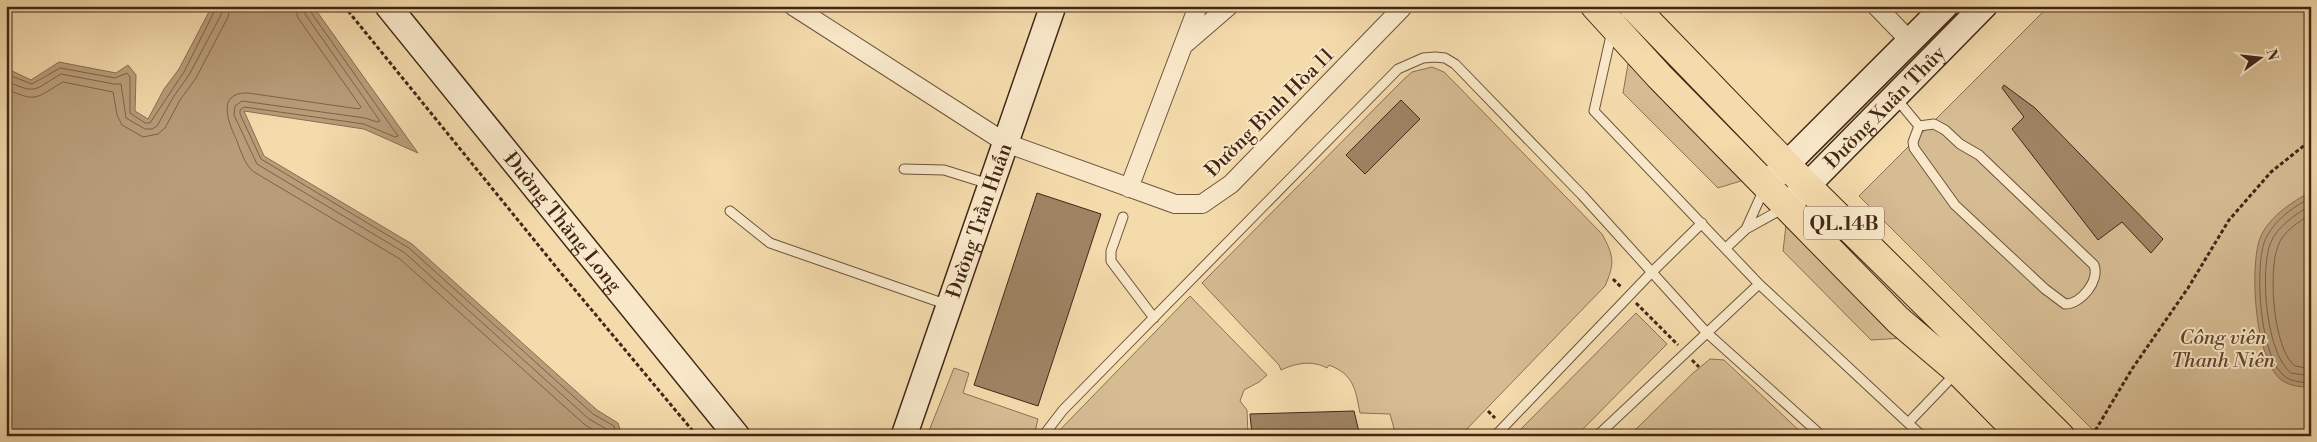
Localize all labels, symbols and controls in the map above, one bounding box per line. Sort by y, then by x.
north arrow [2234,32,2284,82]
street label: Đường Xuân Thủy [1820,41,1952,175]
street label: Đường Bình Hòa 11 [1200,43,1340,183]
text: N [2261,47,2282,63]
street label: Đường Trần Huấn [942,140,1018,302]
street label: Đường Thăng Long [498,148,627,299]
road number: QL.14B [1804,207,1884,240]
park label: Công viên Thanh Niên [2171,326,2276,374]

